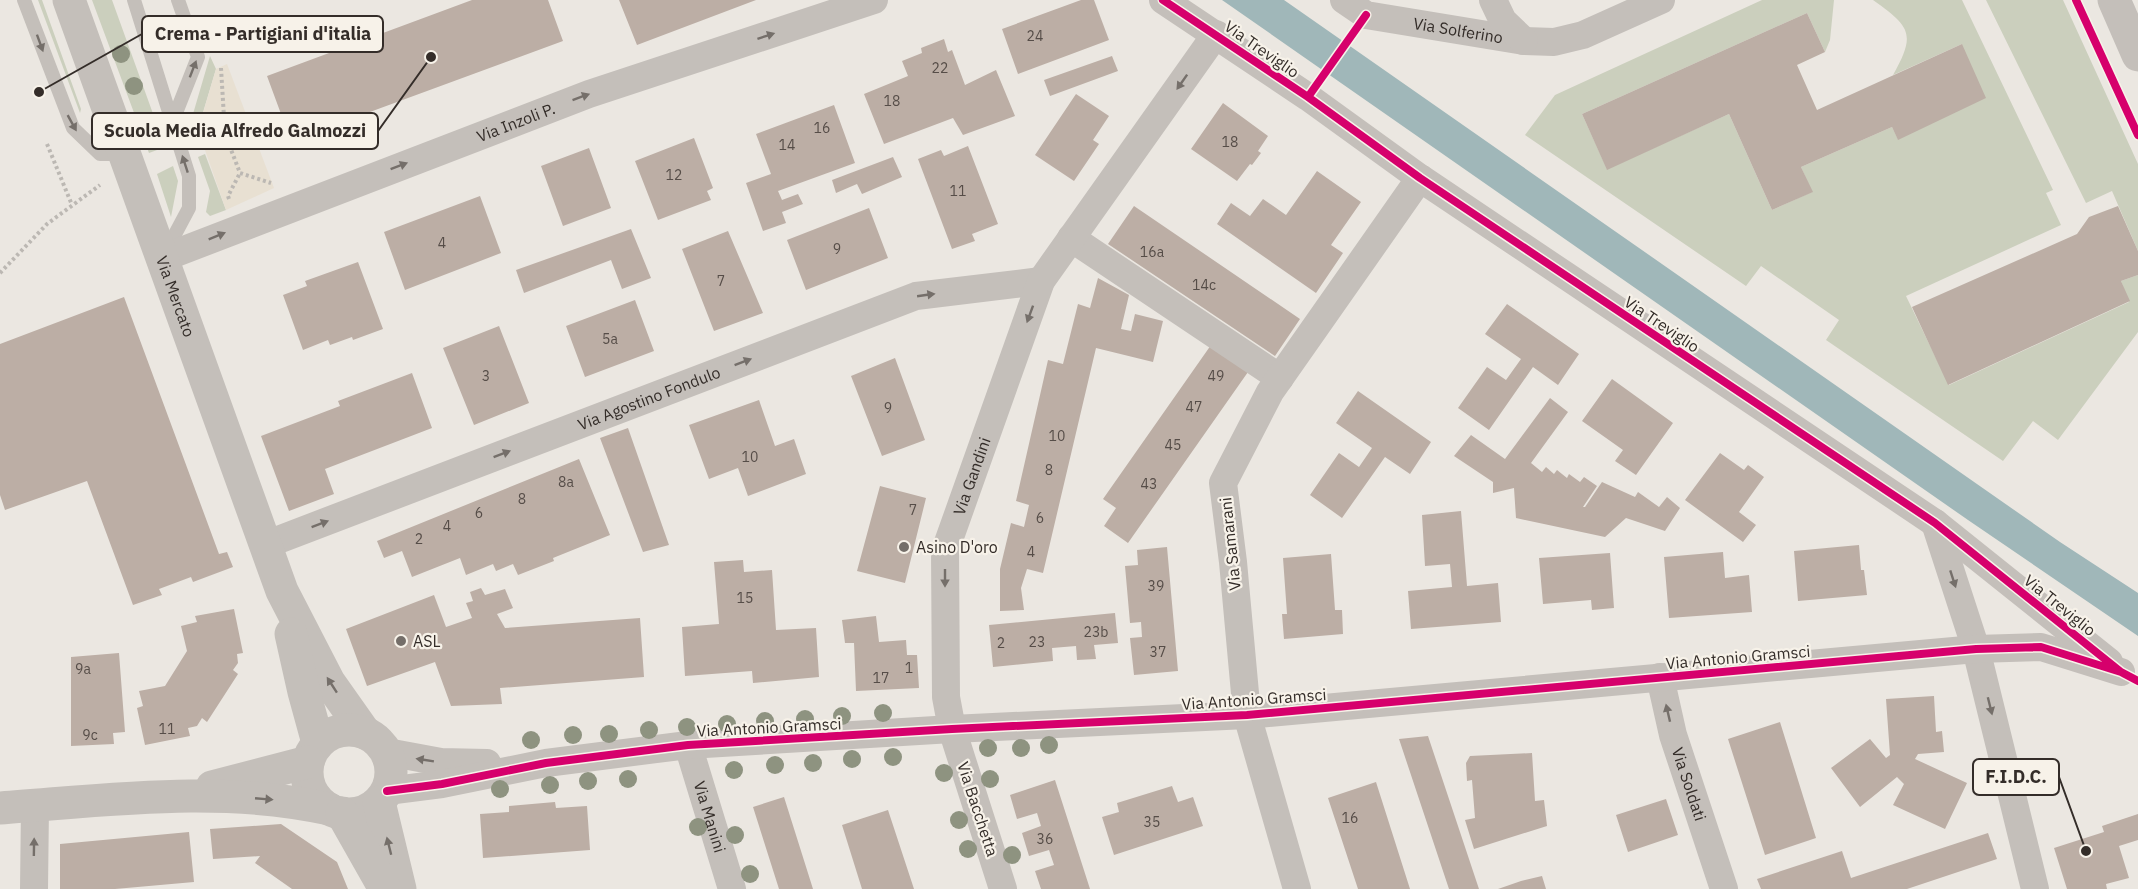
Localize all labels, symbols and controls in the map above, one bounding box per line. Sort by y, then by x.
street label: Via Solferino [1412,13,1504,47]
callout: Crema - Partigiani d'italia [142,16,383,52]
street label: Via Treviglio [1221,16,1303,82]
text: Crema - Partigiani d'italia [155,22,371,45]
house number: 24 [1027,27,1043,45]
one-way arrow [758,30,776,40]
one-way arrow [36,34,46,52]
one-way arrow [189,59,199,77]
house number: 22 [932,59,948,77]
one-way arrow [1176,73,1188,89]
one-way arrow [573,92,591,102]
house number: 18 [884,92,900,110]
street label: Via Inzoli P. [474,98,558,146]
callout: Scuola Media Alfredo Galmozzi [92,113,378,149]
one-way arrow [67,115,77,132]
text: Scuola Media Alfredo Galmozzi [104,119,366,142]
house number: 16 [814,119,830,137]
house number: 18 [1222,133,1238,151]
house number: 14 [779,136,795,154]
one-way arrow [180,155,189,173]
one-way arrow [390,161,408,170]
house number: 12 [666,166,682,184]
house number: 11 [950,182,966,200]
one-way arrow [208,231,226,240]
house number: 4 [438,234,446,252]
house number: 9 [833,240,841,258]
house number: 16a [1140,243,1165,261]
street label: Via Mercato [152,253,200,340]
house number: 7 [717,272,725,290]
house number: 14c [1192,276,1216,294]
one-way arrow [916,291,935,300]
street label: Via Treviglio [1621,292,1704,357]
one-way arrow [1024,305,1034,323]
house number: 5a [602,330,618,348]
one-way arrow [734,357,752,367]
street label: Via Agostino Fondulo [575,362,723,435]
house number: 3 [482,367,490,385]
house number: 49 [1208,367,1224,385]
house number: 47 [1186,398,1202,416]
house number: 9 [884,399,892,417]
house number: 10 [1049,427,1065,445]
street label: Via Gandini [949,434,995,518]
house number: 45 [1165,436,1181,454]
house number: 10 [742,448,758,466]
one-way arrow [493,449,511,459]
house number: 8 [1045,461,1053,479]
house number: 8a [558,473,574,491]
house number: 43 [1141,475,1157,493]
house number: 8 [518,490,526,508]
street label: Via Samarani [1215,496,1245,592]
house number: 7 [909,501,917,519]
house number: 6 [475,504,483,522]
house number: 6 [1036,509,1044,527]
house number: 4 [443,517,451,535]
one-way arrow [311,518,329,528]
house number: 2 [415,530,423,548]
place label: Asino D'oro [916,537,998,557]
marker: Asino D'oro [897,540,911,554]
house number: 4 [1027,543,1035,561]
one-way arrow [940,569,950,588]
one-way arrow [1949,570,1958,588]
street label: Via Treviglio [2020,570,2100,640]
house number: 39 [1148,577,1164,595]
house number: 15 [737,589,753,607]
house number: 23b [1084,623,1108,641]
place label: ASL [413,631,441,651]
house number: 23 [1029,633,1045,651]
marker: ASL [394,634,408,648]
house number: 2 [997,634,1005,652]
street label: Via Antonio Gramsci [1665,641,1811,673]
house number: 37 [1150,643,1166,661]
house number: 1 [905,659,913,677]
house number: 9a [75,660,91,678]
house number: 17 [873,669,889,687]
one-way arrow [327,677,338,693]
street label: Via Antonio Gramsci [1181,684,1327,714]
one-way arrow [1986,697,1995,715]
one-way arrow [1663,704,1672,723]
street label: Via Antonio Gramsci [696,713,842,741]
house number: 11 [159,720,175,738]
house number: 9c [82,726,98,744]
street label: Via Soldati [1668,745,1711,823]
one-way arrow [415,755,434,764]
street label: Via Bacchetta [953,759,1003,859]
callout: F.I.D.C. [1973,759,2059,795]
text: F.I.D.C. [1985,765,2047,788]
street label: Via Manini [690,778,730,855]
one-way arrow [254,794,273,803]
house number: 16 [1342,809,1358,827]
house number: 35 [1144,813,1160,831]
house number: 36 [1037,830,1053,848]
one-way arrow [383,836,393,855]
one-way arrow [29,838,39,857]

